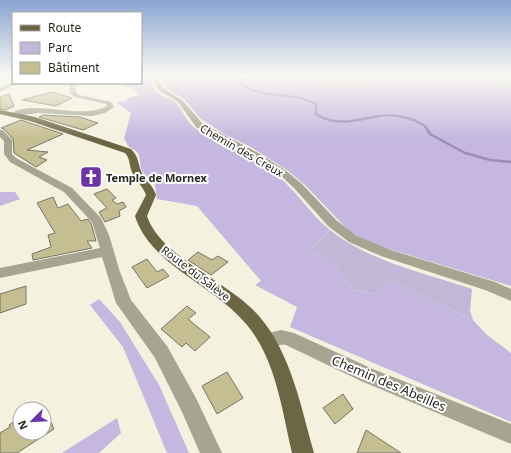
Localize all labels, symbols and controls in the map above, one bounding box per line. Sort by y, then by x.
legend [12,12,142,84]
text: Route [48,19,81,36]
text: Parc [48,39,73,56]
text: Bâtiment [48,59,100,76]
street label: Chemin des Creux [198,120,287,180]
church icon: Temple de Mornex [78,164,104,190]
place label: Temple de Mornex [106,170,208,185]
street label: Route du Salève [159,242,233,304]
street label: Chemin des Abeilles [329,351,449,415]
north arrow [12,401,52,441]
text: N [14,418,31,432]

